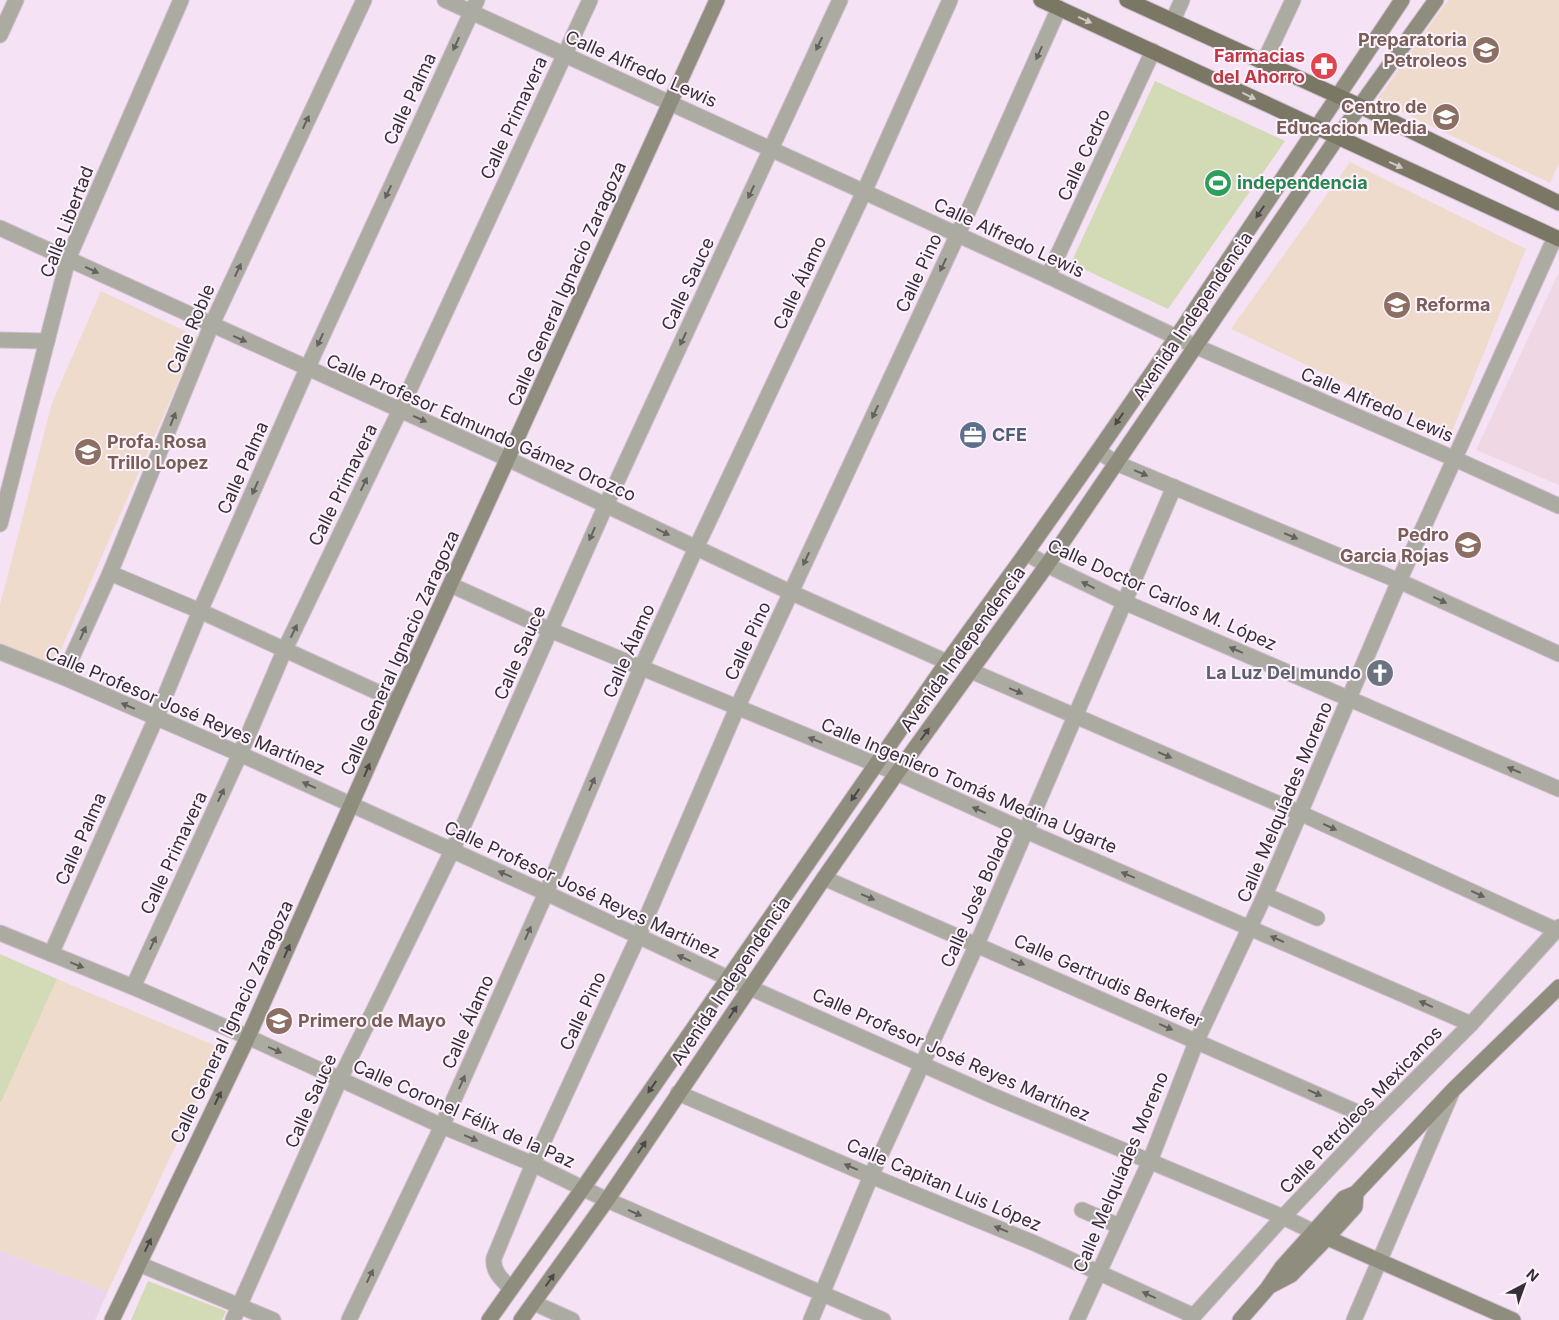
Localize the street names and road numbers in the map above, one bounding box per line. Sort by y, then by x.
street label: Calle Alfredo Lewis [562,26,720,111]
street label: Calle Palma [379,49,440,148]
street label: Calle Primavera [476,53,551,183]
street label: Calle Cedro [1053,105,1114,204]
street label: Calle General Ignacio Zaragoza [503,158,630,410]
street label: Calle Libertad [36,163,97,281]
street label: Calle Alfredo Lewis [931,193,1088,282]
street label: Avenida Independencia [1128,227,1257,404]
street label: Calle Pino [891,230,946,316]
street label: Calle Álamo [768,232,830,333]
street label: Calle Sauce [657,234,718,334]
street label: Calle Roble [162,281,219,377]
street label: Calle Profesor Edmundo Gámez Orozco [323,349,639,506]
street label: Calle Alfredo Lewis [1298,363,1457,446]
street label: Calle Palma [213,418,272,517]
street label: Calle Primavera [304,420,381,549]
street label: Calle General Ignacio Zaragoza [336,527,463,779]
street label: Calle Doctor Carlos M. López [1044,534,1280,655]
street label: Avenida Independencia [896,562,1029,735]
street label: Calle Pino [720,598,775,684]
street label: Calle Álamo [598,600,659,701]
street label: Calle Sauce [489,603,550,703]
street label: Calle Profesor José Reyes Martínez [42,642,328,779]
street label: Calle Melquíades Moreno [1233,698,1336,905]
street label: Calle Ingeniero Tomás Medina Ugarte [818,713,1120,858]
street label: Calle Primavera [136,788,211,918]
street label: Calle Palma [51,789,110,888]
street label: Calle Profesor José Reyes Martínez [441,816,723,963]
street label: Calle José Bolado [936,823,1017,971]
street label: Avenida Independencia [666,892,795,1069]
street label: Calle General Ignacio Zaragoza [166,897,297,1147]
street label: Calle Gertrudis Berkefer [1011,929,1206,1032]
street label: Calle Pino [555,968,610,1054]
street label: Calle Álamo [437,971,498,1072]
street label: Calle Profesor José Reyes Martínez [809,984,1093,1126]
street label: Calle Petróleos Mexicanos [1275,1021,1446,1198]
street label: Calle Sauce [280,1051,341,1151]
street label: Calle Coronel Félix de la Paz [350,1055,579,1172]
street label: Calle Melquíades Moreno [1069,1068,1172,1275]
street label: Calle Capitan Luis López [844,1134,1045,1235]

